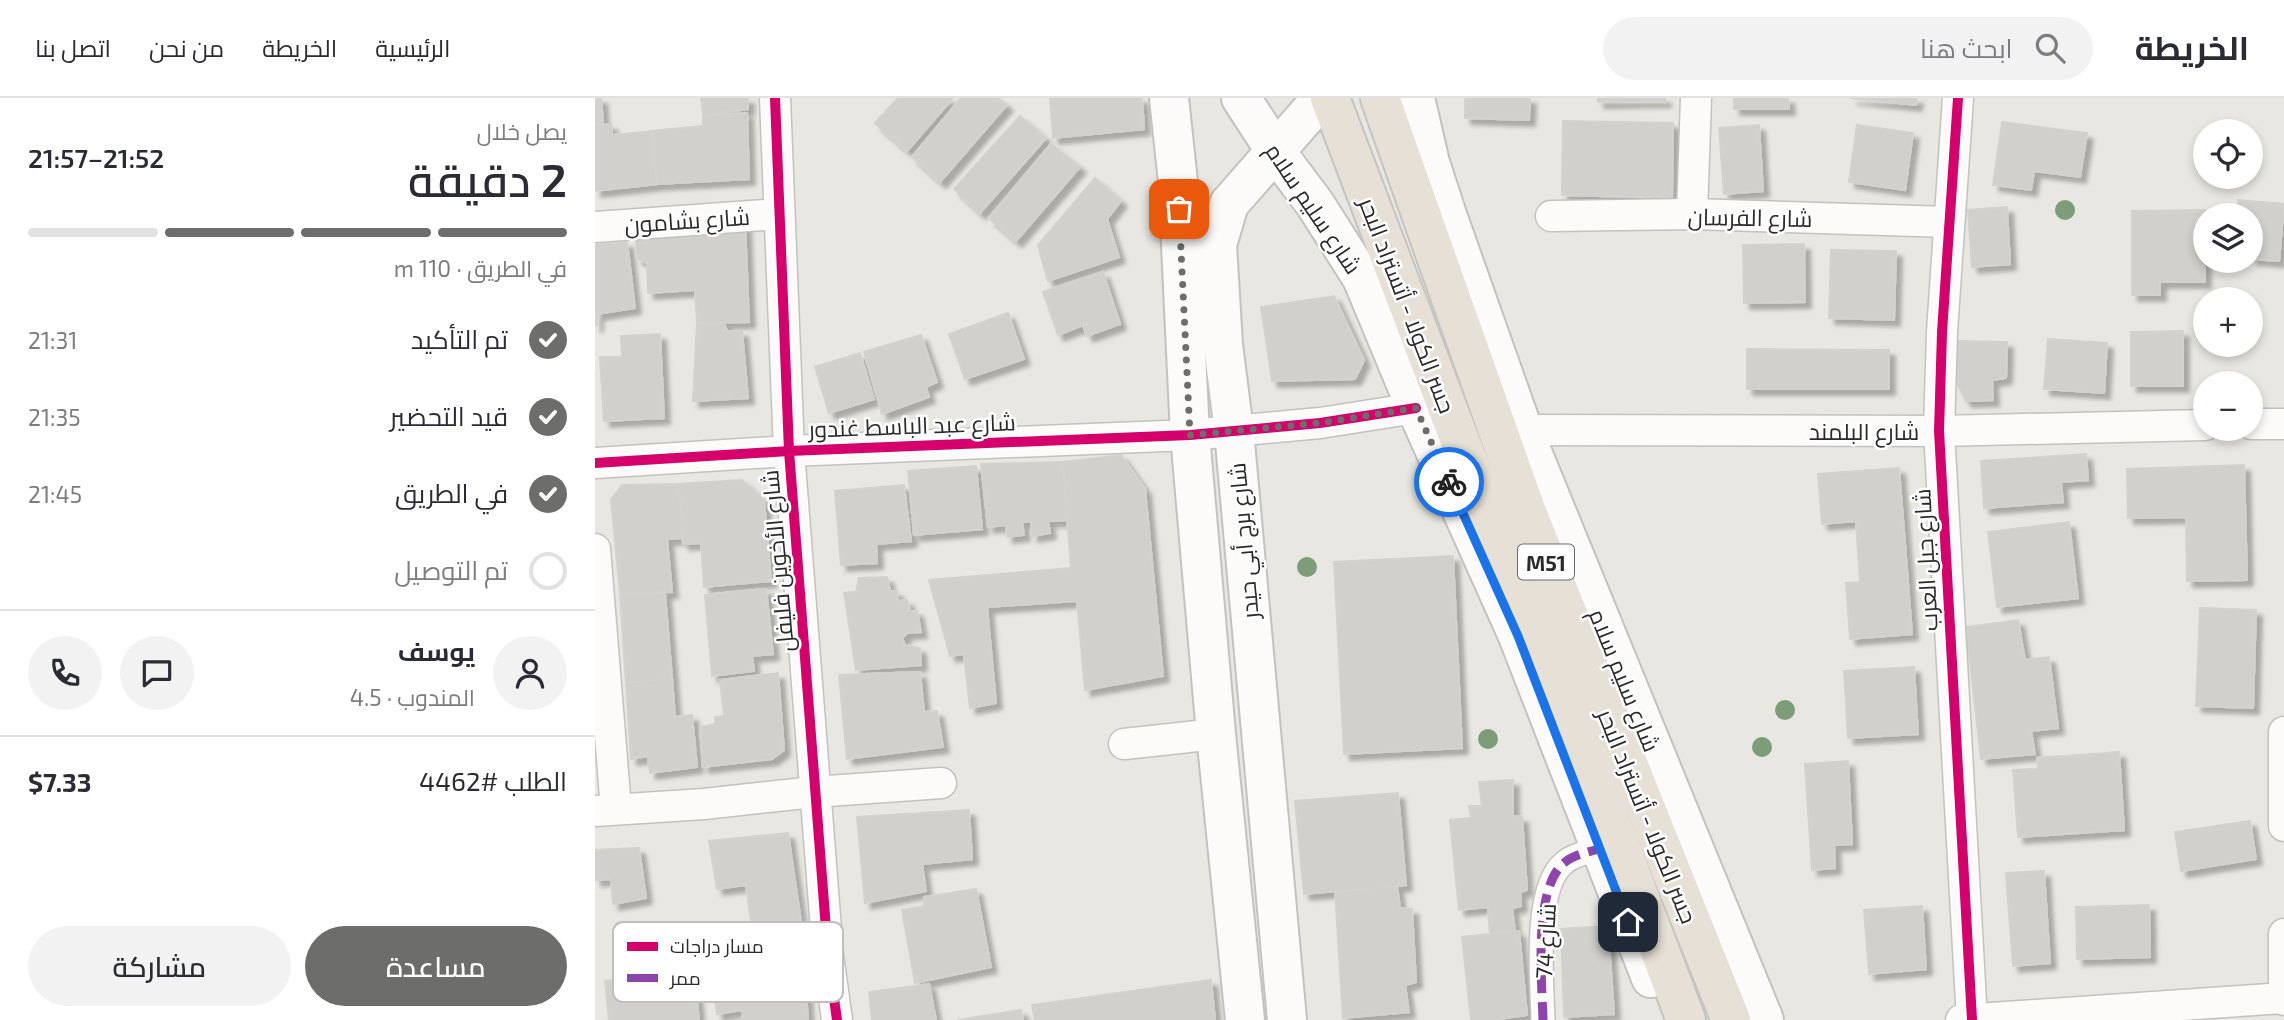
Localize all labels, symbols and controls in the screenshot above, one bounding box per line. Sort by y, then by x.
search box [1603,17,2093,80]
text: الخريطة [2135,27,2249,67]
icon: search [2031,29,2069,67]
text: ابحث هنا [1920,32,2013,63]
text: اتصل بنا [35,33,111,62]
text: من نحن [149,33,224,62]
text: الخريطة [262,33,337,62]
text: الرئيسية [375,33,450,62]
text: يصل خلال [477,117,567,145]
map controls [2193,119,2263,441]
button: locate [2193,119,2263,189]
street label: شارع سليم سلام [1257,137,1368,280]
text: 21:52–21:57 [28,142,164,173]
text: 2 دقيقة [408,151,567,206]
pin [1149,179,1209,239]
icon: bag [1160,190,1198,228]
street label: جسر الكولا - أتستراد البحر [1353,191,1462,417]
street label: شارع بشامون [623,202,751,241]
street label: شارع الفرسان [1687,202,1813,235]
button: layers [2193,203,2263,273]
text: في الطريق · 110 m [394,254,567,282]
button: + [2193,287,2263,357]
icon: check [529,321,567,359]
text: تم التأكيد [411,323,508,354]
text: 21:31 [28,326,77,354]
button: − [2193,371,2263,441]
icon: check [529,398,567,436]
text: قيد التحضير [390,400,508,431]
text: 21:35 [28,403,81,431]
street label: شارع عبد الباسط غندور [806,407,1016,446]
street label: شارع البلمند [1809,417,1919,448]
courier [1414,447,1484,517]
street label: شارع برج أبي حيدر [1222,461,1269,622]
icon: bike [1430,463,1468,501]
street label: شارع الأخوين فليفل [755,469,802,653]
icon: check [529,475,567,513]
text: في الطريق [395,477,508,508]
text: 21:45 [28,480,82,508]
street label: شارع جبل العرب [1907,488,1946,632]
road number: M51 [1518,545,1574,580]
text: تم التوصيل [394,554,508,585]
street label: شارع سليم سلام [1581,604,1666,757]
text: يوسف [398,635,475,666]
button: phone [28,636,102,710]
button: chat [120,636,194,710]
button: person [493,636,567,710]
text: المندوب · 4.5 [350,683,475,711]
street label: جسر الكولا - أتستراد البحر [1591,703,1704,927]
text: الطلب #4462 [419,765,567,796]
text: $7.33 [28,766,92,797]
pin [1598,892,1658,952]
street label: شارع 74 [1529,903,1564,980]
icon: home [1609,903,1647,941]
legend [613,922,843,1002]
button: مشاركة [28,926,291,1006]
button: مساعدة [305,926,567,1006]
text: مسار دراجات [670,934,764,958]
text: ممر [669,966,701,990]

